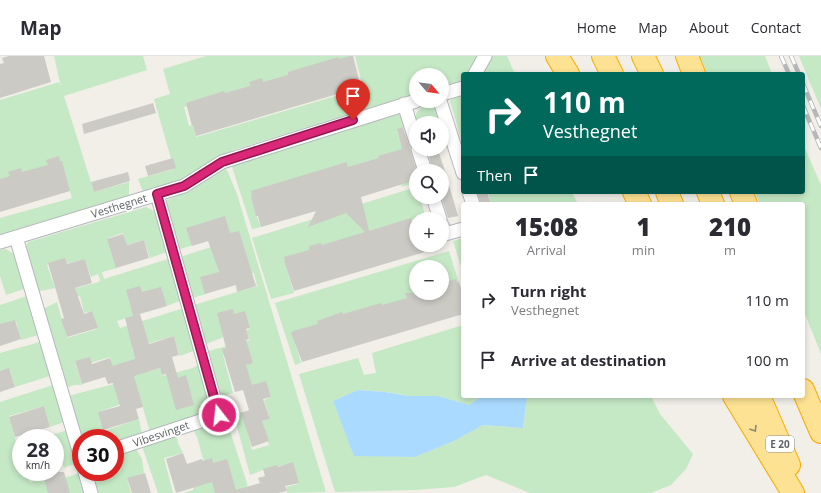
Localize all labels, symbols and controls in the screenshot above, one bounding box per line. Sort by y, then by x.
text: Map [20,15,61,41]
text: Home [577,18,616,37]
text: Map [638,18,667,37]
text: About [689,18,729,37]
text: Contact [751,18,801,37]
north arrow [409,68,449,108]
map controls [409,68,449,300]
pin [336,79,370,120]
text: 110 m [543,83,626,121]
icon: arrive [342,85,364,107]
icon: right [477,88,529,140]
button: sound [409,116,449,156]
text: Vesthegnet [543,119,637,143]
button: search [409,164,449,204]
icon: arrive [520,164,542,186]
text: Then [477,165,512,185]
street label: Vesthegnet [89,190,149,221]
text: 15:08 [515,210,578,243]
text: 1 [636,210,651,243]
text: 210 [709,210,751,243]
button: + [409,212,449,252]
text: Arrival [527,241,566,259]
text: min [632,241,655,259]
text: m [724,241,736,259]
button: − [409,260,449,300]
text: Turn right [511,281,586,301]
icon: right [477,289,499,311]
text: 110 m [745,290,789,310]
text: Vesthegnet [511,301,579,319]
icon: arrive [477,349,499,371]
text: Arrive at destination [511,350,666,370]
text: 100 m [745,350,789,370]
position arrow [198,394,240,436]
street label: Vibesvinget [131,417,191,450]
one-way arrow [749,425,756,432]
speed limit sign: 30 [72,429,124,481]
text: 28 [27,436,49,463]
road number: E 20 [766,436,794,452]
text: km/h [26,458,50,472]

